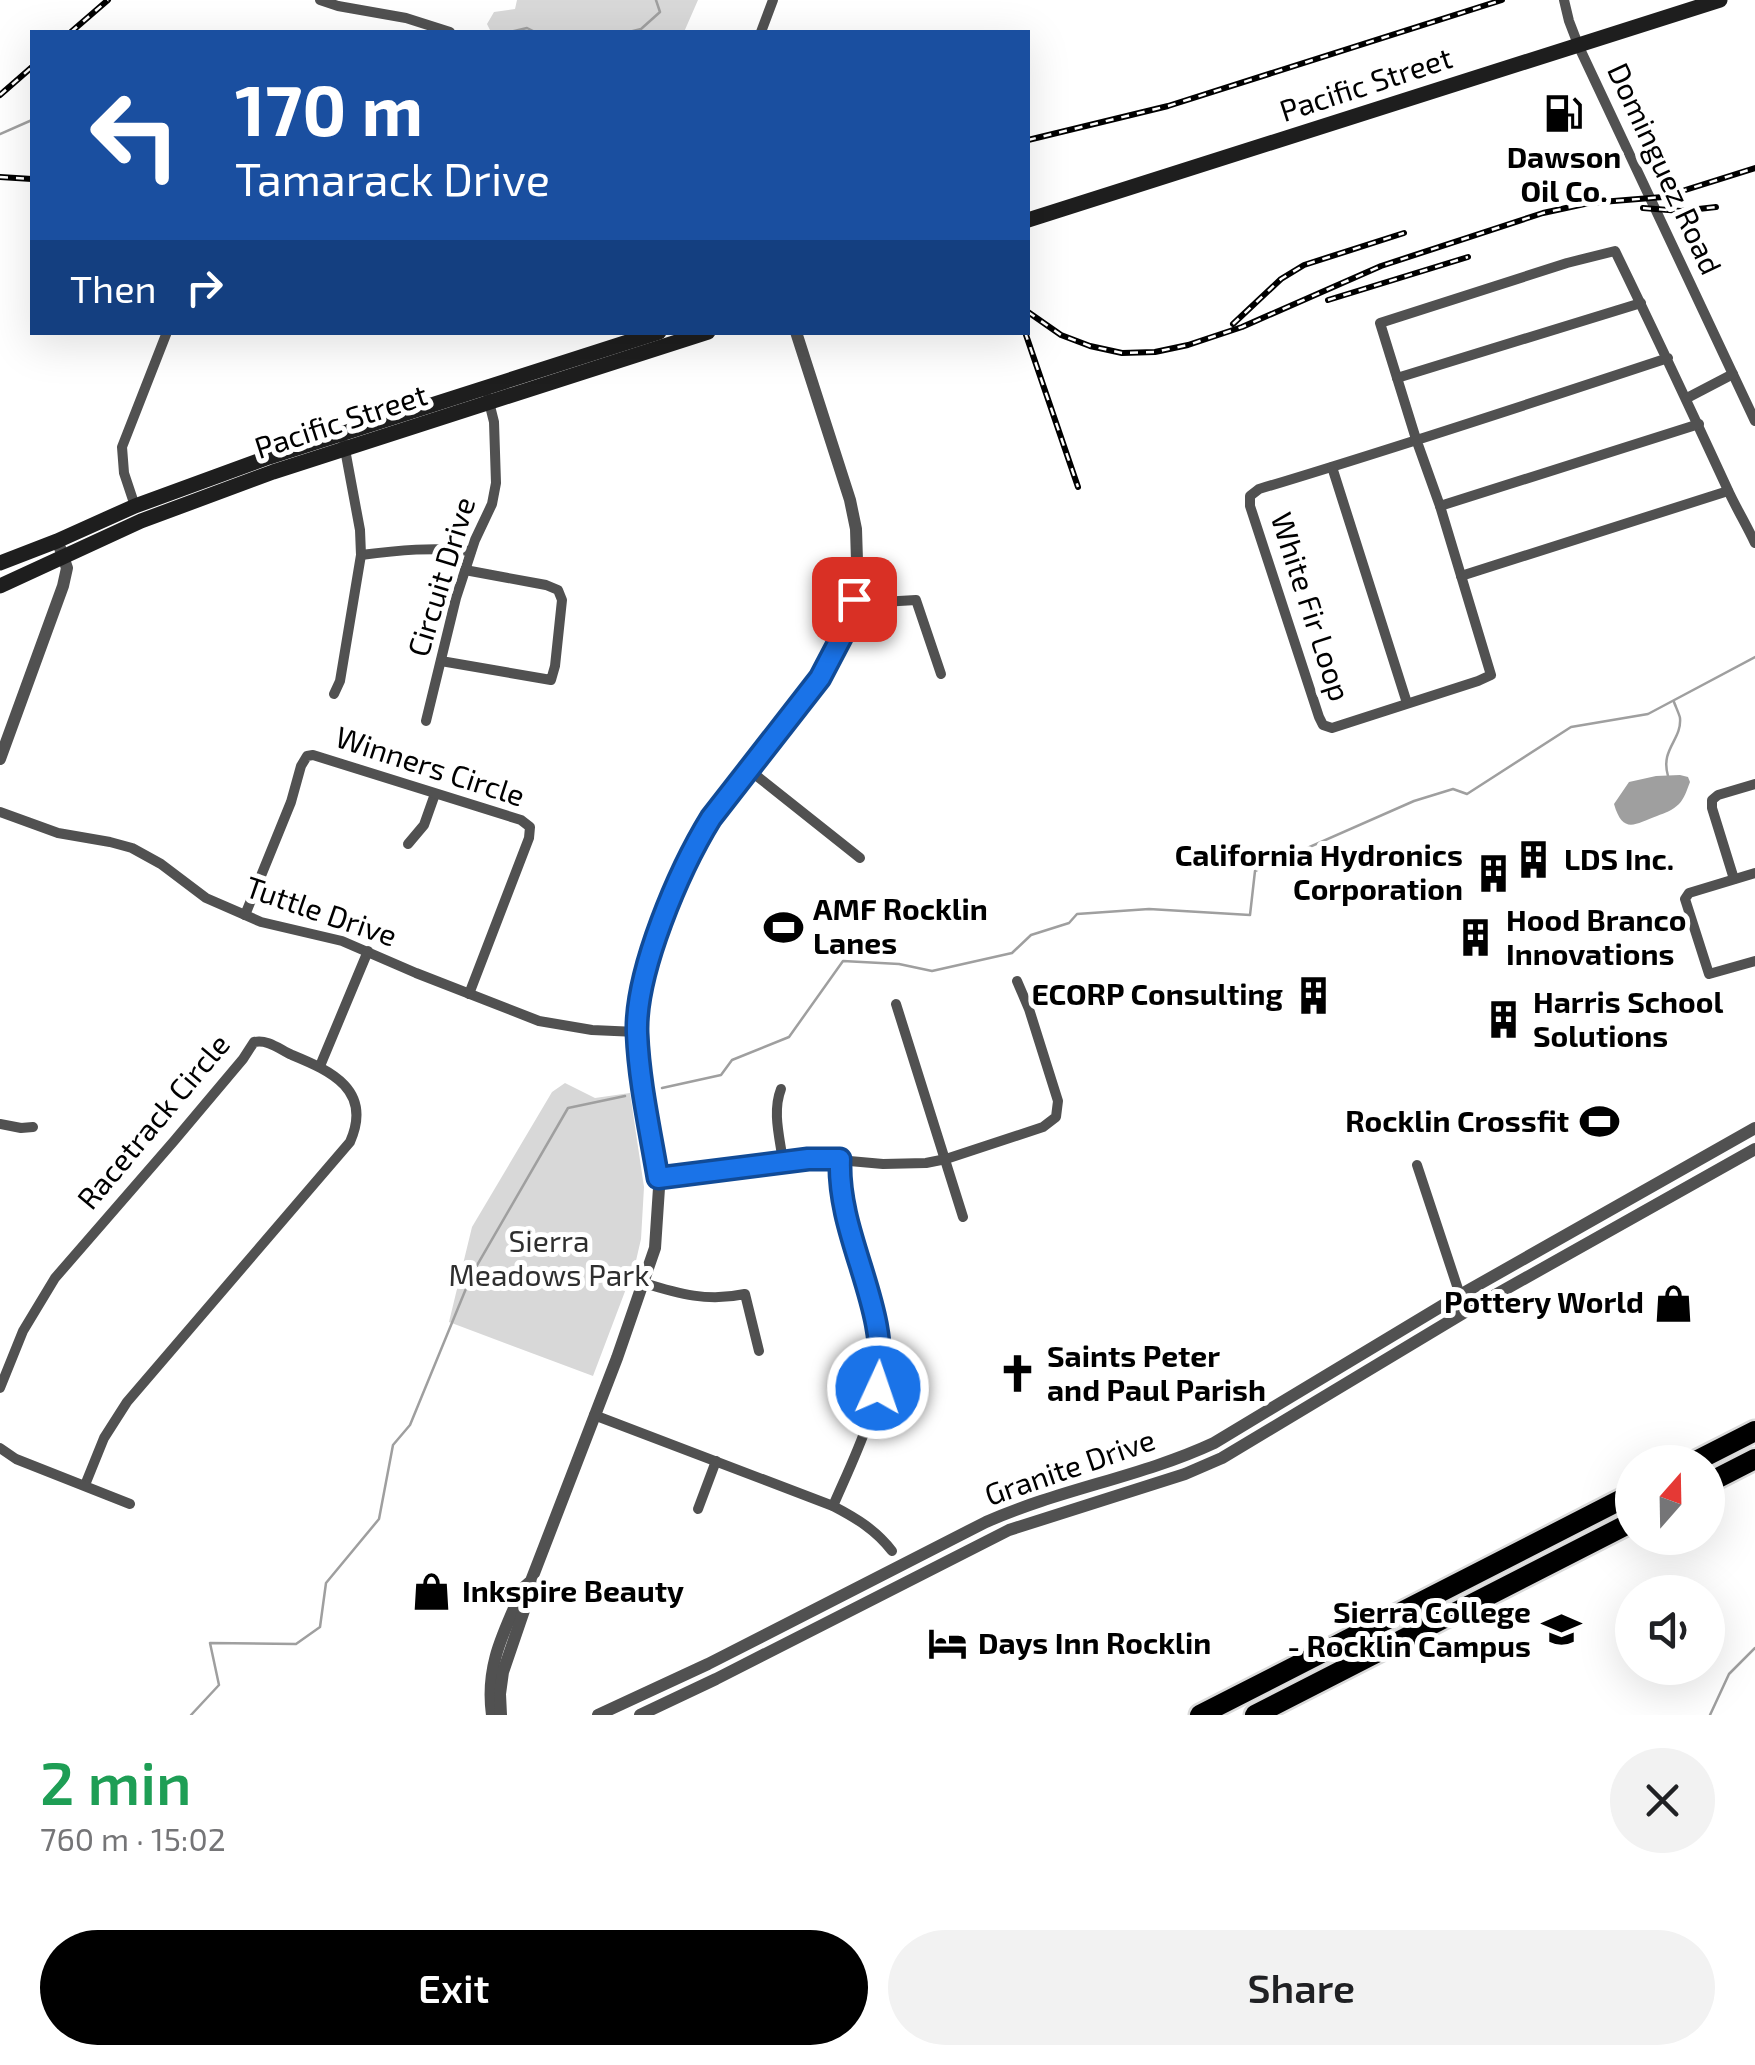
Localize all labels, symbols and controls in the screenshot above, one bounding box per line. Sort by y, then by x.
street label: Pacific Street [1275,38,1456,128]
street label: Dominguez Road [1601,57,1731,280]
text: 170 m [235,66,423,150]
icon: left [70,70,200,200]
fuel station icon: Dawson Oil Co. [1543,93,1585,135]
place label: Dawson Oil Co. [1507,138,1621,208]
text: Tamarack Drive [235,151,550,205]
icon: right [177,260,232,315]
text: Then [70,265,157,311]
street label: Pacific Street [250,375,431,465]
street label: Circuit Drive [399,492,481,660]
street label: White Fir Loop [1264,508,1359,705]
pin [812,557,897,642]
icon: arrive [827,572,882,627]
street label: Winners Circle [332,718,530,813]
place label: California Hydronics Corporation [1175,836,1463,906]
building icon: LDS Inc. [1513,839,1555,881]
place label: LDS Inc. [1564,840,1674,876]
building icon: California Hydronics Corporation [1472,852,1514,894]
street label: Tuttle Drive [241,867,402,953]
place label: AMF Rocklin Lanes [813,890,988,960]
place label: Hood Branco Innovations [1506,901,1686,971]
sports icon: AMF Rocklin Lanes [762,906,804,948]
building icon: Hood Branco Innovations [1455,917,1497,959]
building icon: ECORP Consulting [1292,974,1334,1016]
place label: ECORP Consulting [1031,975,1284,1011]
place label: Harris School Solutions [1533,983,1723,1053]
building icon: Harris School Solutions [1482,999,1524,1041]
street label: Racetrack Circle [69,1026,236,1216]
sports icon: Rocklin Crossfit [1578,1101,1620,1143]
place label: Rocklin Crossfit [1345,1102,1569,1138]
park label: Sierra Meadows Park [448,1222,650,1292]
shop icon: Pottery World [1653,1282,1695,1324]
place label: Pottery World [1444,1283,1644,1320]
position arrow [826,1336,930,1440]
place label: Saints Peter and Paul Parish [1047,1337,1266,1407]
church icon: Saints Peter and Paul Parish [996,1353,1038,1395]
street label: Granite Drive [979,1420,1159,1512]
north arrow [1615,1445,1725,1555]
map controls [1615,1445,1725,1685]
shop icon: Inkspire Beauty [411,1571,453,1613]
place label: Inkspire Beauty [462,1572,684,1609]
button: sound [1615,1575,1725,1685]
place label: Sierra College - Rocklin Campus [1288,1593,1531,1663]
school or university icon: Sierra College - Rocklin Campus [1540,1609,1582,1651]
hotel icon: Days Inn Rocklin [927,1623,969,1665]
place label: Days Inn Rocklin [978,1624,1211,1661]
text: 2 min [40,1745,192,1817]
button: close [1610,1748,1715,1853]
text: 760 m · 15:02 [40,1819,226,1857]
button: Exit [40,1930,868,2045]
button: Share [888,1930,1715,2045]

